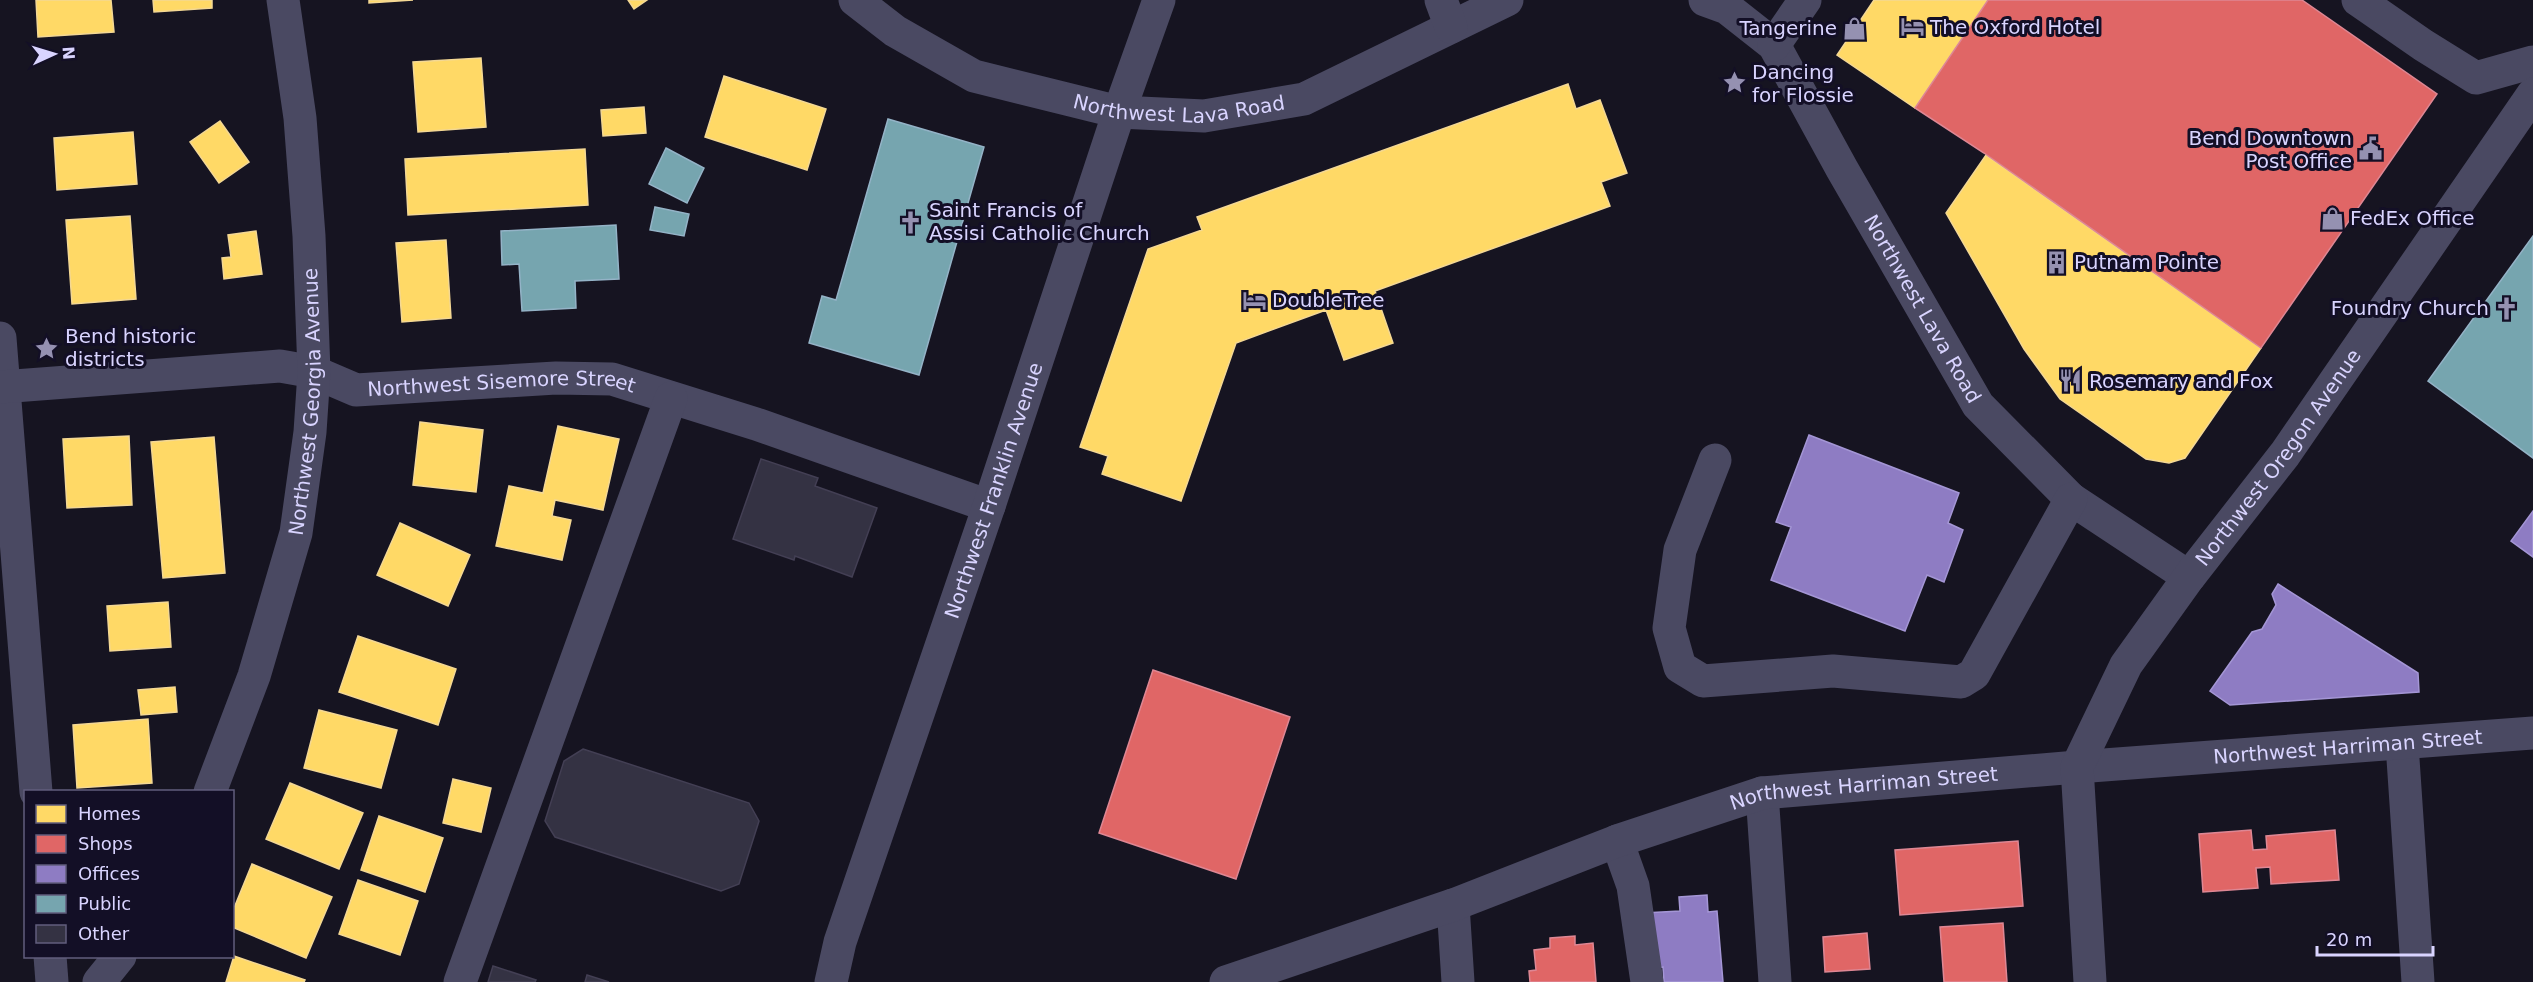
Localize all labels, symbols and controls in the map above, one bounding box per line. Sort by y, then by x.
hotel icon: The Oxford Hotel [1899,14,1925,40]
shop icon: Tangerine [1842,15,1868,41]
place label: The Oxford Hotel [1929,15,2100,39]
place label: Tangerine [1738,16,1837,40]
north arrow [24,24,84,84]
text: N [59,46,78,60]
place label: Dancing for Flossie [1752,60,1854,107]
place icon: Dancing for Flossie [1721,70,1747,96]
street label: Northwest Lava Road [1071,89,1287,128]
place label: Bend Downtown Post Office [2188,126,2352,173]
public building icon: Bend Downtown Post Office [2357,136,2383,162]
place label: Saint Francis of Assisi Catholic Church [929,198,1150,245]
shop icon: FedEx Office [2319,205,2345,231]
place label: FedEx Office [2350,206,2475,230]
church icon: Saint Francis of Assisi Catholic Church [898,209,924,235]
street label: Northwest Lava Road [1859,210,1986,407]
building icon: Putnam Pointe [2043,249,2069,275]
place label: Putnam Pointe [2074,250,2219,274]
street label: Northwest Georgia Avenue [284,268,326,537]
hotel icon: DoubleTree [1241,287,1267,313]
place label: DoubleTree [1272,288,1385,312]
church icon: Foundry Church [2494,295,2520,321]
place label: Foundry Church [2331,296,2489,320]
place label: Bend historic districts [65,324,196,371]
place icon: Bend historic districts [34,335,60,361]
street label: Northwest Oregon Avenue [2190,344,2366,571]
street label: Northwest Franklin Avenue [939,359,1048,622]
street label: Northwest Sisemore Street [367,366,639,401]
restaurant icon: Rosemary and Fox [2058,368,2084,394]
place label: Rosemary and Fox [2089,369,2274,393]
street label: Northwest Harriman Street [2212,725,2483,769]
street label: Northwest Harriman Street [1726,762,1999,815]
legend [24,790,234,958]
text: Homes [78,803,141,824]
text: Shops [78,833,133,854]
text: Offices [78,863,140,884]
text: Public [78,893,131,914]
scale bar [2317,919,2432,957]
text: Other [78,923,130,944]
text: 20 m [2326,929,2372,950]

